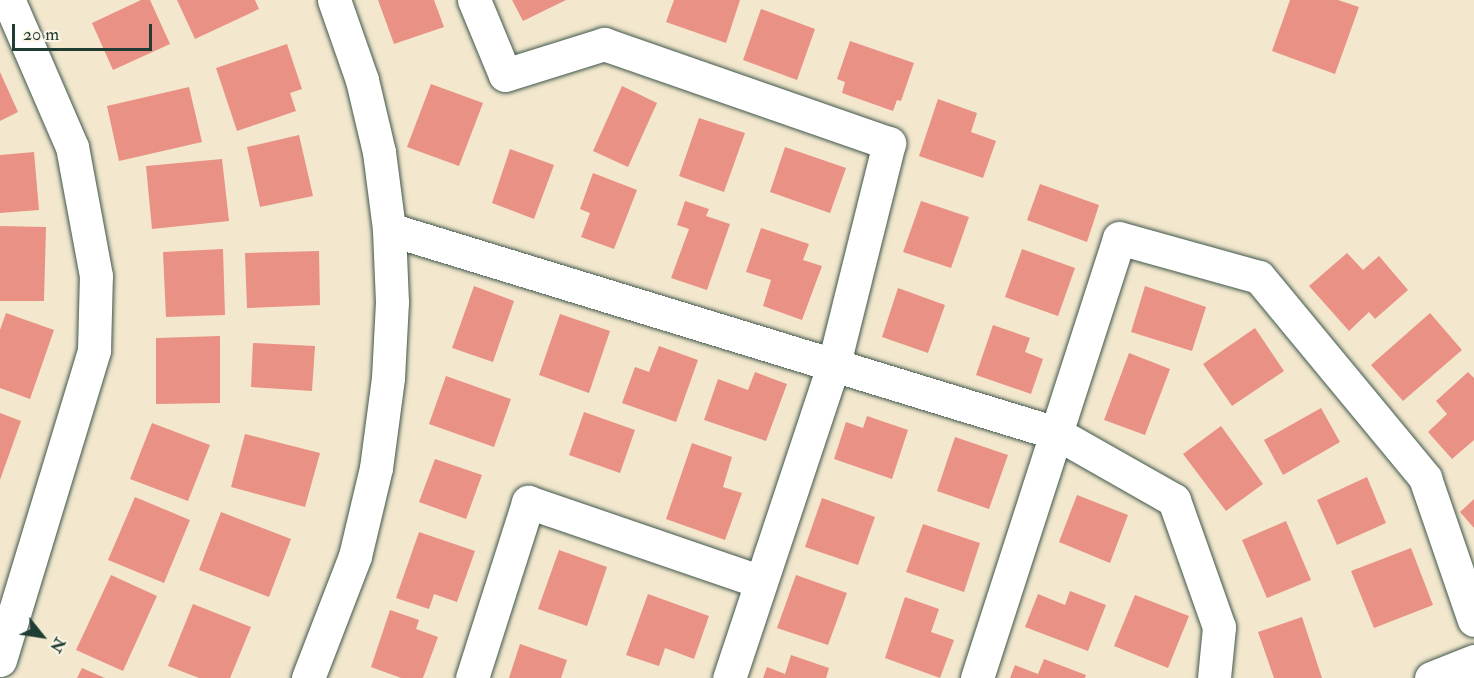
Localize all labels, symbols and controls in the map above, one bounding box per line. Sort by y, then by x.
scale bar [15,12,154,50]
text: 20 m [23,23,59,46]
north arrow [12,606,72,666]
text: N [45,634,70,656]

